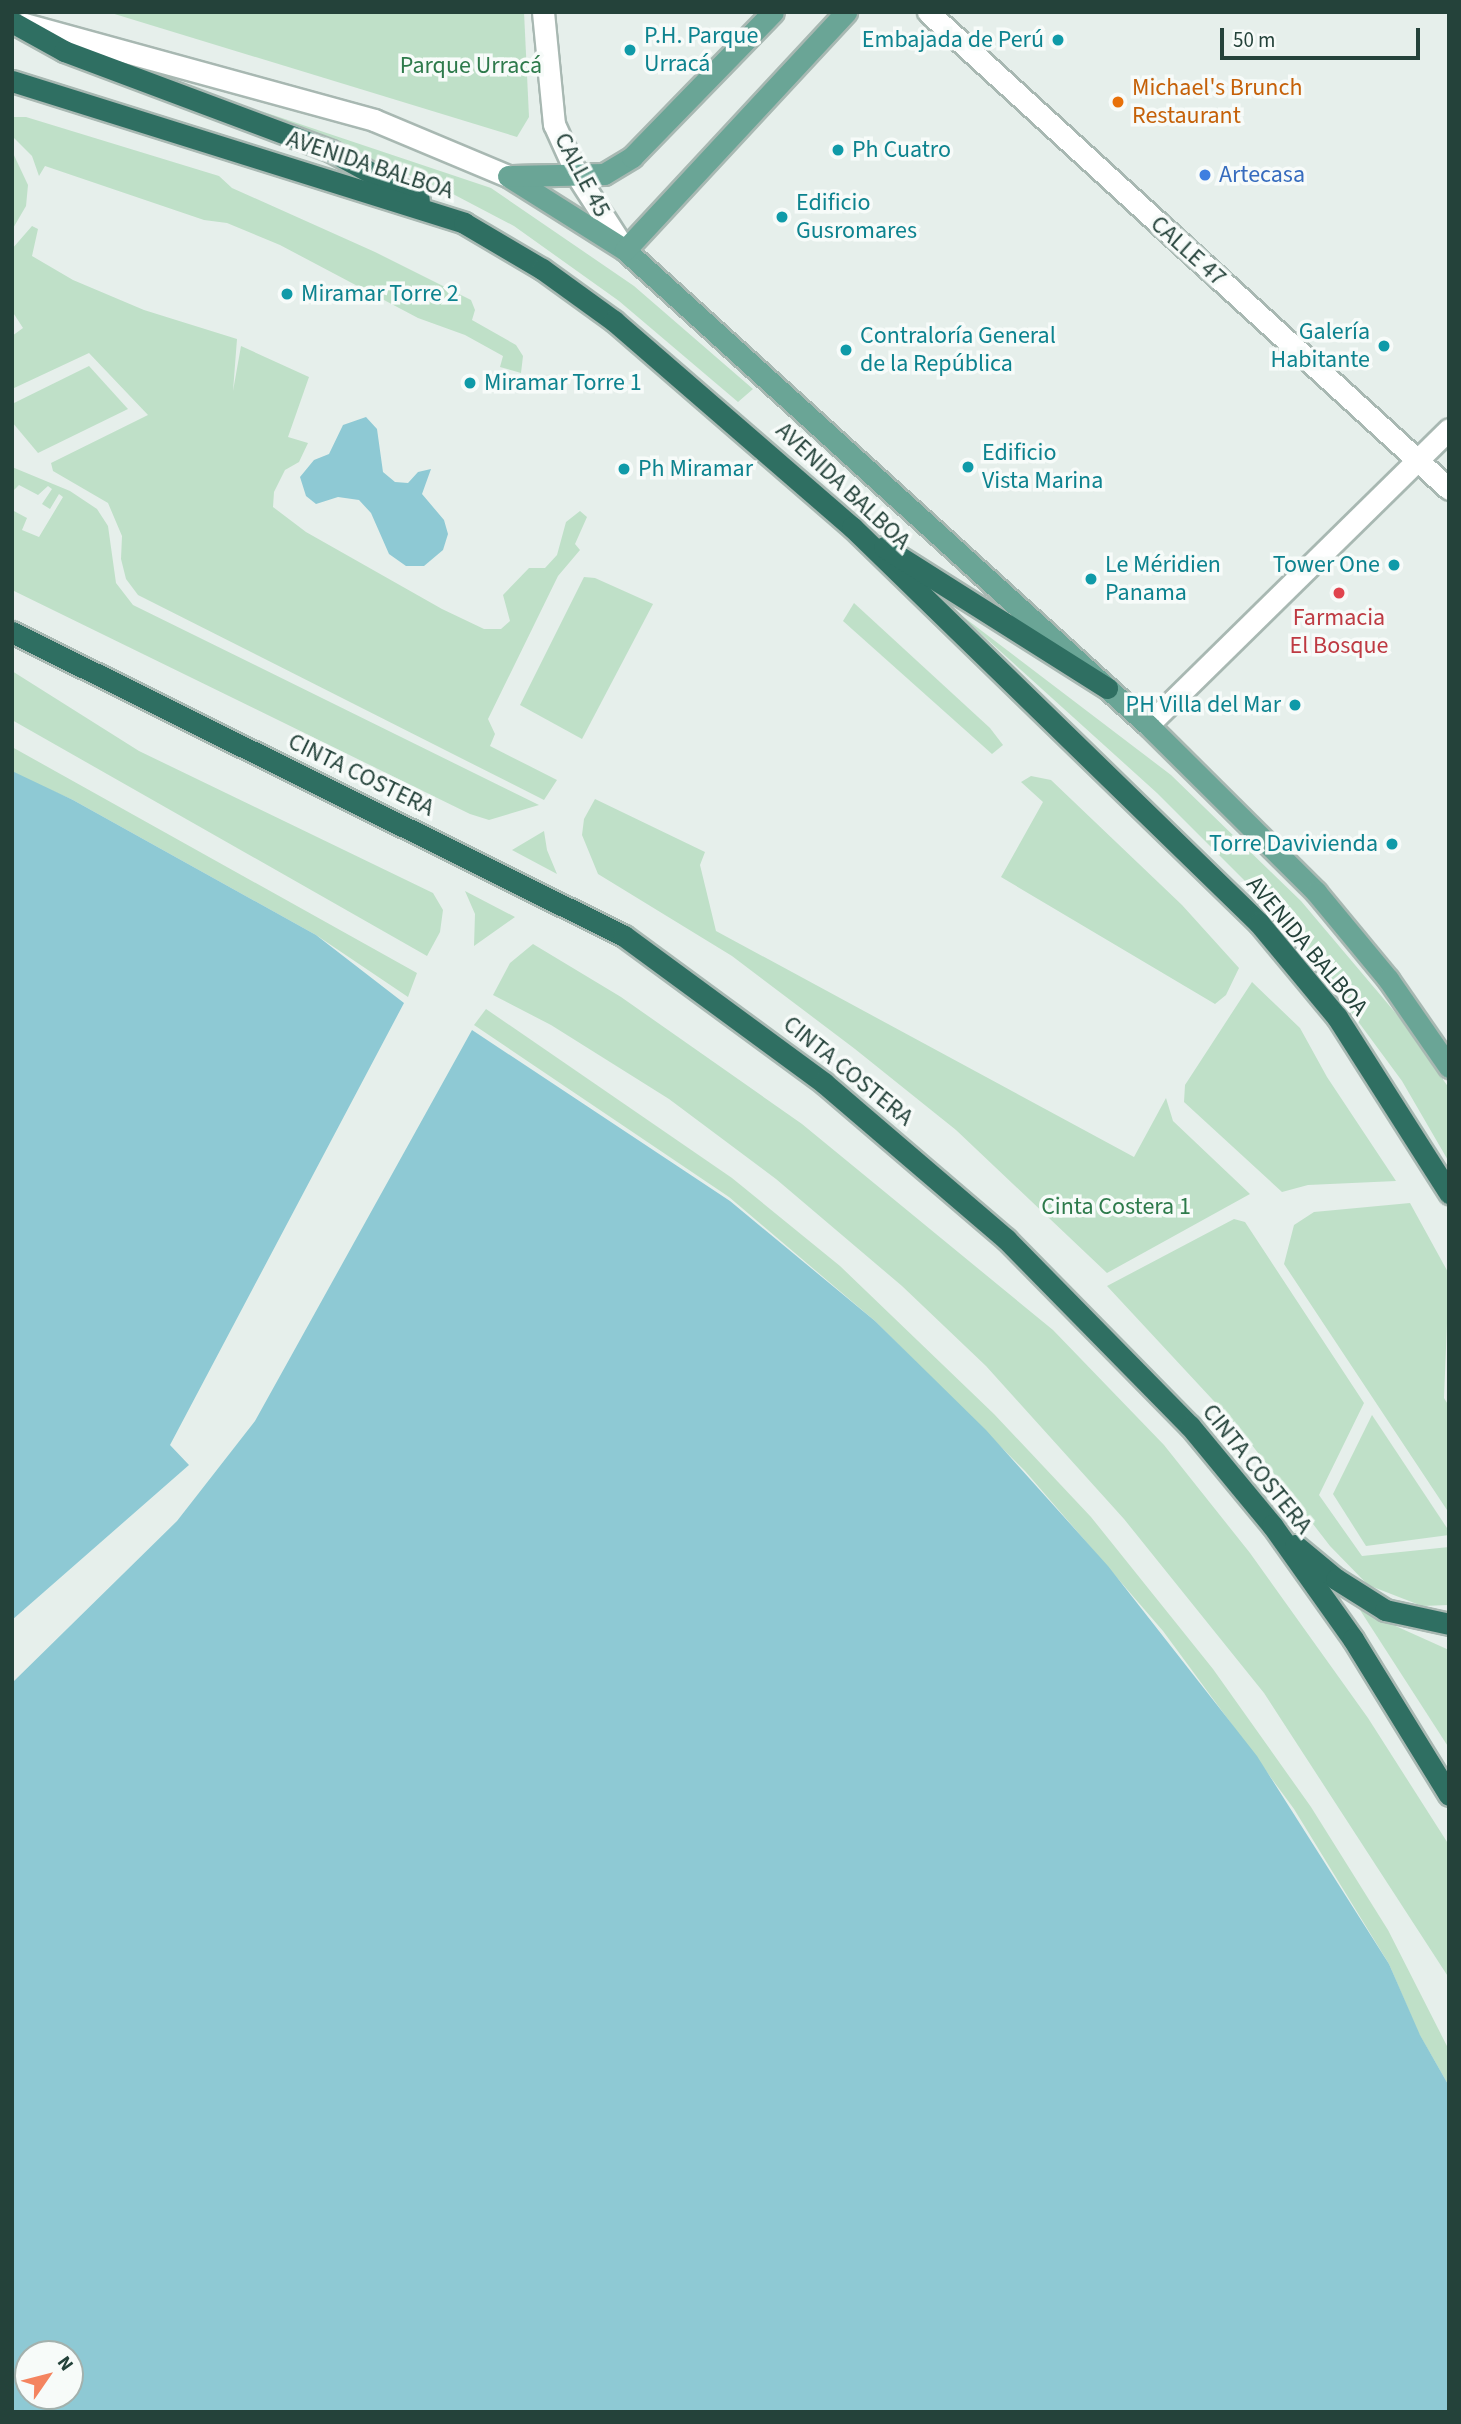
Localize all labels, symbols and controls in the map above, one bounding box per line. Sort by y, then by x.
scale bar [1223,14,1422,58]
place label: P.H. Parque Urracá [644,22,758,78]
text: 50 m [1233,25,1275,55]
place label: Embajada de Perú [862,26,1044,54]
marker: Embajada de Perú [1050,32,1066,48]
marker: P.H. Parque Urracá [622,42,638,58]
park label: Parque Urracá [400,52,542,80]
place label: Michael's Brunch Restaurant [1132,74,1302,130]
marker: Michael's Brunch Restaurant [1110,94,1126,110]
street label: AVENIDA BALBOA [283,124,457,206]
street label: CALLE 45 [548,128,616,222]
place label: Ph Cuatro [852,136,951,164]
marker: Ph Cuatro [830,142,846,158]
place label: Artecasa [1219,161,1305,189]
marker: Artecasa [1197,167,1213,183]
place label: Edificio Gusromares [796,189,917,245]
marker: Edificio Gusromares [774,209,790,225]
street label: CALLE 47 [1144,210,1232,292]
place label: Miramar Torre 2 [301,280,459,308]
marker: Miramar Torre 2 [279,286,295,302]
place label: Galería Habitante [1271,318,1370,374]
place label: Contraloría General de la República [860,322,1056,378]
marker: Galería Habitante [1376,338,1392,354]
marker: Contraloría General de la República [838,342,854,358]
place label: Miramar Torre 1 [484,369,642,397]
marker: Miramar Torre 1 [462,375,478,391]
street label: AVENIDA BALBOA [770,416,916,556]
place label: Edificio Vista Marina [982,439,1103,495]
place label: Ph Miramar [638,455,753,483]
marker: Edificio Vista Marina [960,459,976,475]
marker: Ph Miramar [616,461,632,477]
place label: Le Méridien Panama [1105,551,1221,607]
place label: Tower One [1273,551,1380,579]
marker: Tower One [1386,557,1402,573]
marker: Le Méridien Panama [1083,571,1099,587]
marker: Farmacia El Bosque [1331,585,1347,601]
place label: Farmacia El Bosque [1290,604,1388,660]
place label: PH Villa del Mar [1126,691,1281,719]
marker: PH Villa del Mar [1287,697,1303,713]
street label: CINTA COSTERA [283,727,439,823]
place label: Torre Davivienda [1209,830,1378,858]
marker: Torre Davivienda [1384,836,1400,852]
street label: AVENIDA BALBOA [1240,870,1374,1022]
street label: CINTA COSTERA [777,1010,919,1132]
park label: Cinta Costera 1 [1041,1193,1191,1221]
street label: CINTA COSTERA [1196,1398,1318,1540]
north arrow [14,2340,84,2410]
text: N [50,2351,80,2377]

